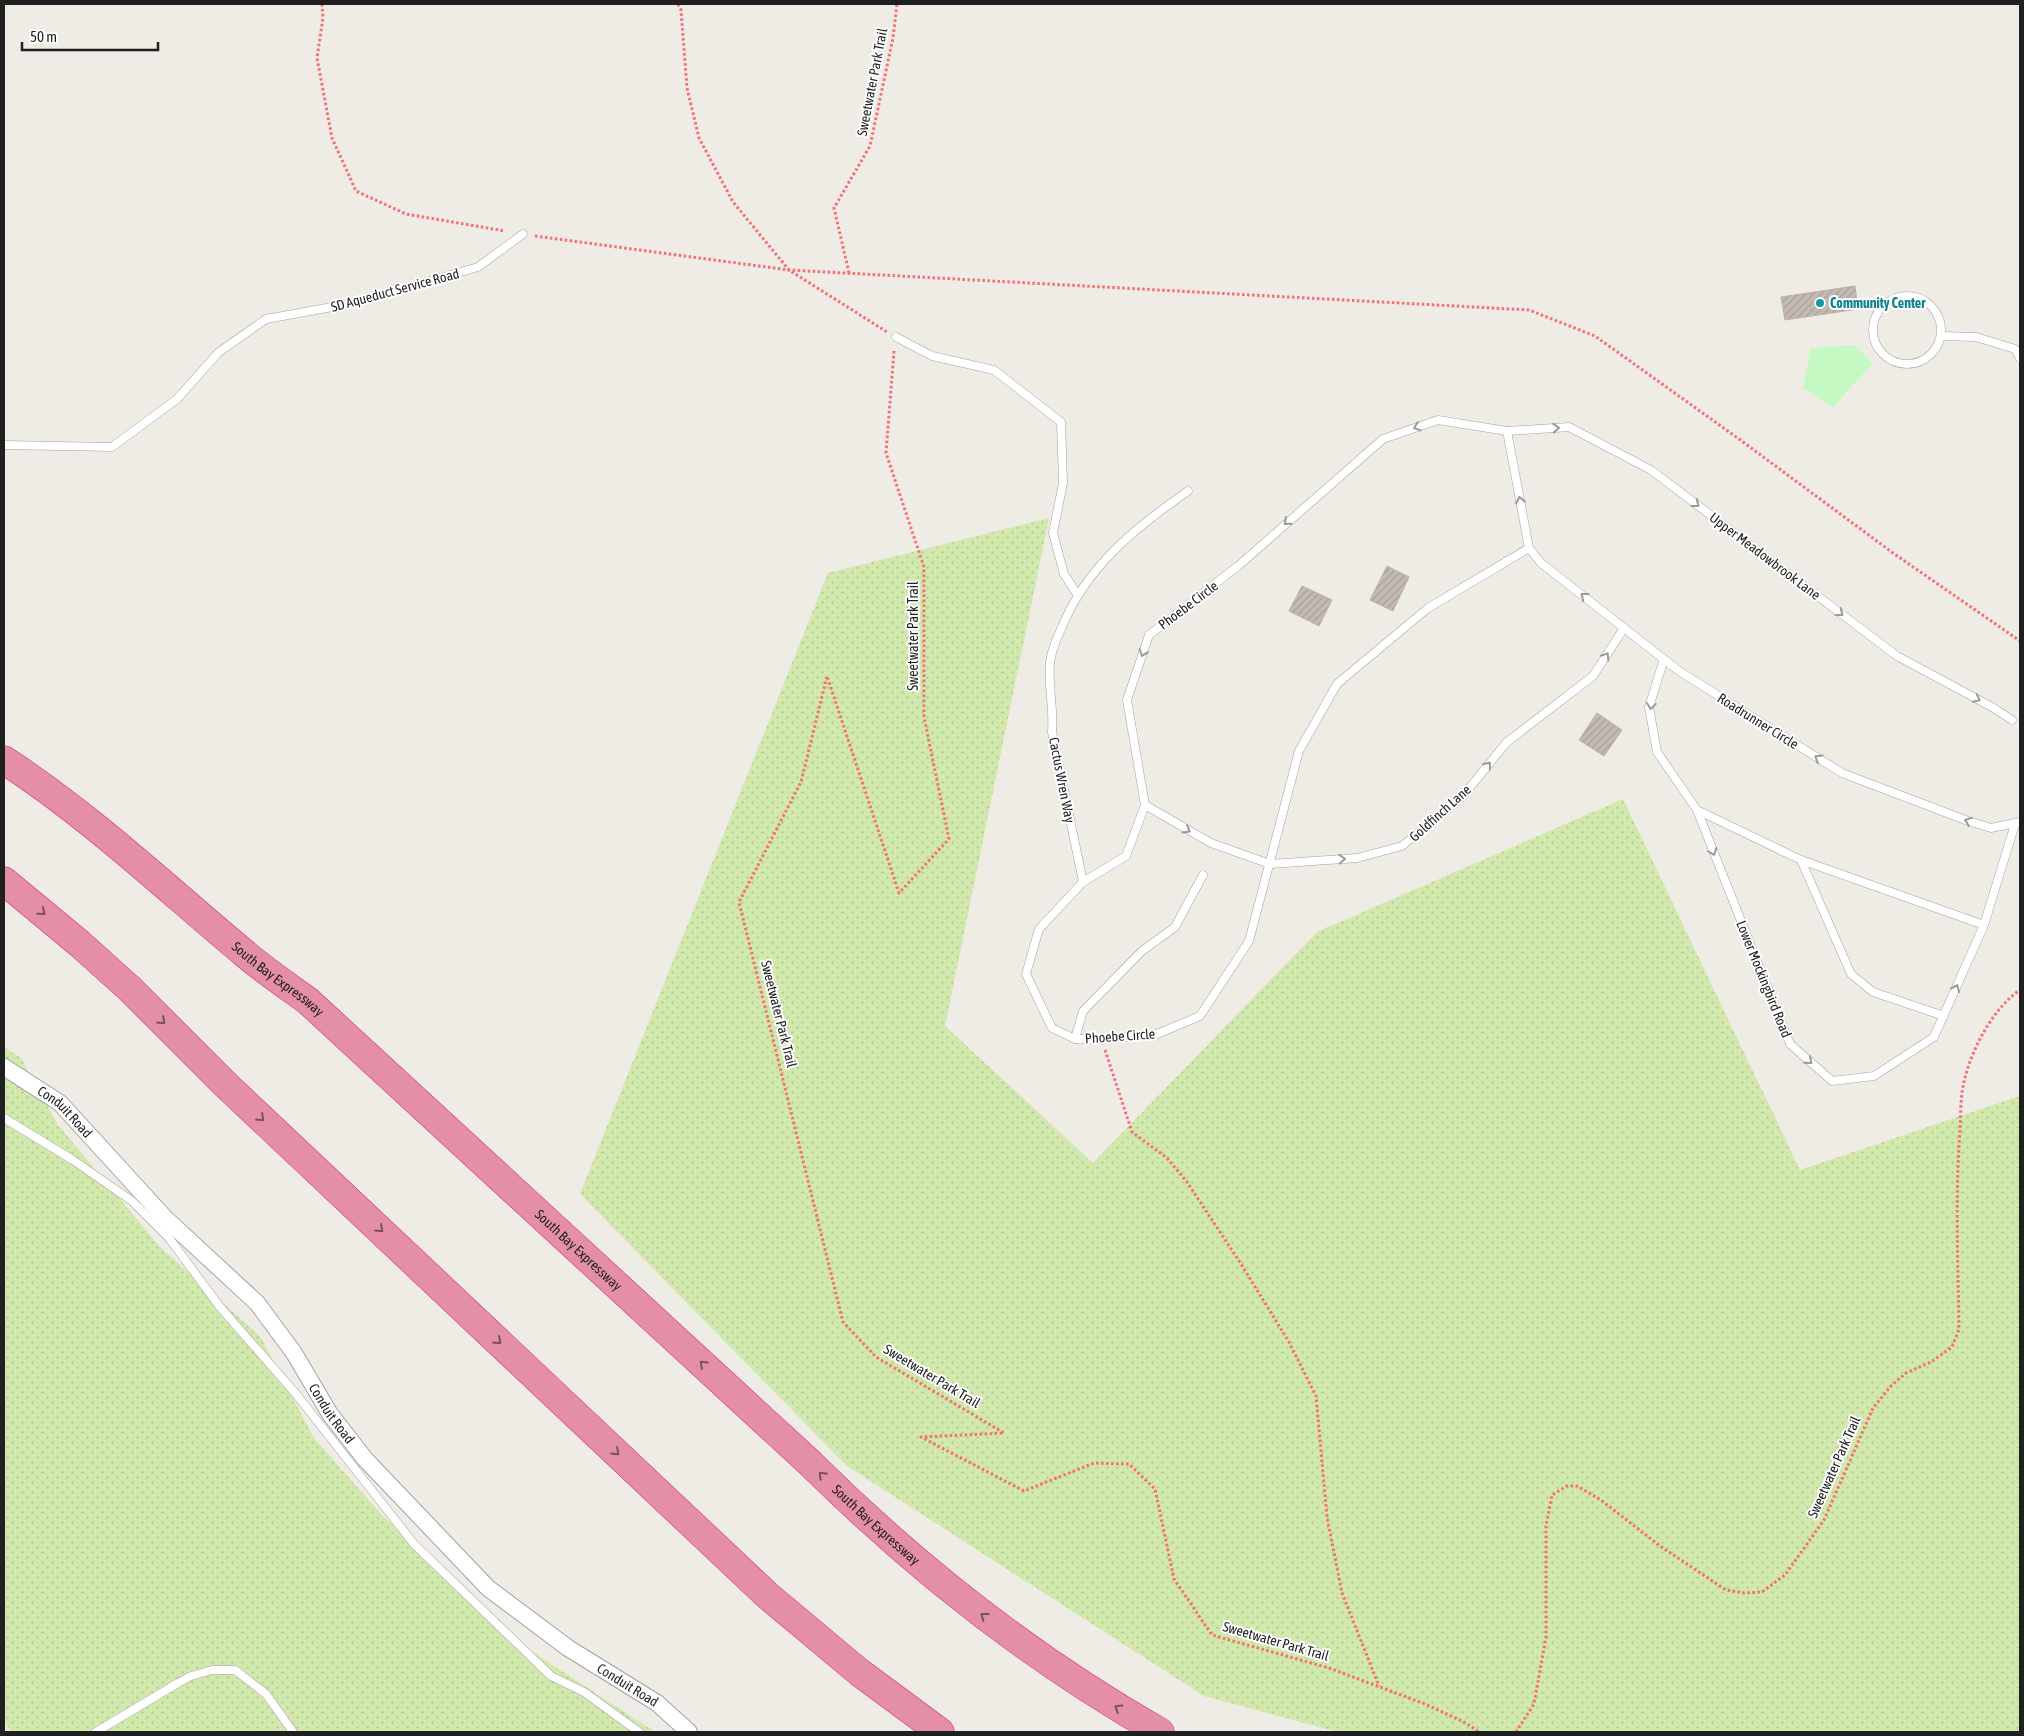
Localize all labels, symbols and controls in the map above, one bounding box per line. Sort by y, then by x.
scale bar [22,20,159,52]
street label: Sweetwater Park Trail [854,26,890,137]
text: 50 m [30,28,57,45]
street label: SD Aqueduct Service Road [329,265,461,315]
place label: Community Center [1830,295,1926,311]
marker: Community Center [1814,297,1826,309]
one-way arrow [1413,421,1422,431]
one-way arrow [1552,422,1560,433]
one-way arrow [1516,496,1526,504]
one-way arrow [1690,498,1700,507]
street label: Upper Meadowbrook Lane [1706,509,1824,603]
one-way arrow [1284,516,1293,525]
street label: Phoebe Circle [1155,577,1221,633]
street label: Sweetwater Park Trail [905,581,921,691]
one-way arrow [1581,594,1590,602]
one-way arrow [1834,607,1843,615]
one-way arrow [1139,648,1149,656]
one-way arrow [1600,652,1609,662]
street label: Roadrunner Circle [1715,690,1801,752]
one-way arrow [1971,693,1980,703]
one-way arrow [1646,702,1657,710]
street label: Cactus Wren Way [1046,736,1078,824]
one-way arrow [1815,755,1824,765]
one-way arrow [1482,762,1490,771]
street label: Goldfinch Lane [1406,781,1474,845]
one-way arrow [1964,817,1973,827]
one-way arrow [1181,823,1190,833]
one-way arrow [1707,847,1717,856]
one-way arrow [1338,854,1346,865]
one-way arrow [36,906,45,915]
street label: Lower Mockingbird Road [1733,918,1795,1040]
street label: South Bay Expressway [229,938,327,1020]
street label: Sweetwater Park Trail [758,959,800,1069]
one-way arrow [1949,984,1960,993]
one-way arrow [157,1015,166,1024]
street label: Phoebe Circle [1084,1026,1156,1046]
one-way arrow [1804,1055,1813,1064]
street label: Conduit Road [35,1083,96,1141]
one-way arrow [256,1112,265,1121]
street label: South Bay Expressway [532,1206,625,1294]
one-way arrow [374,1223,383,1232]
one-way arrow [492,1335,501,1344]
street label: Sweetwater Park Trail [881,1341,983,1411]
one-way arrow [700,1361,709,1370]
street label: Conduit Road [306,1381,358,1446]
street label: Sweetwater Park Trail [1804,1413,1864,1520]
one-way arrow [611,1446,620,1455]
one-way arrow [819,1472,828,1481]
street label: South Bay Expressway [829,1481,923,1568]
one-way arrow [981,1614,990,1622]
street label: Sweetwater Park Trail [1221,1618,1331,1664]
street label: Conduit Road [594,1660,661,1710]
one-way arrow [1114,1704,1123,1714]

